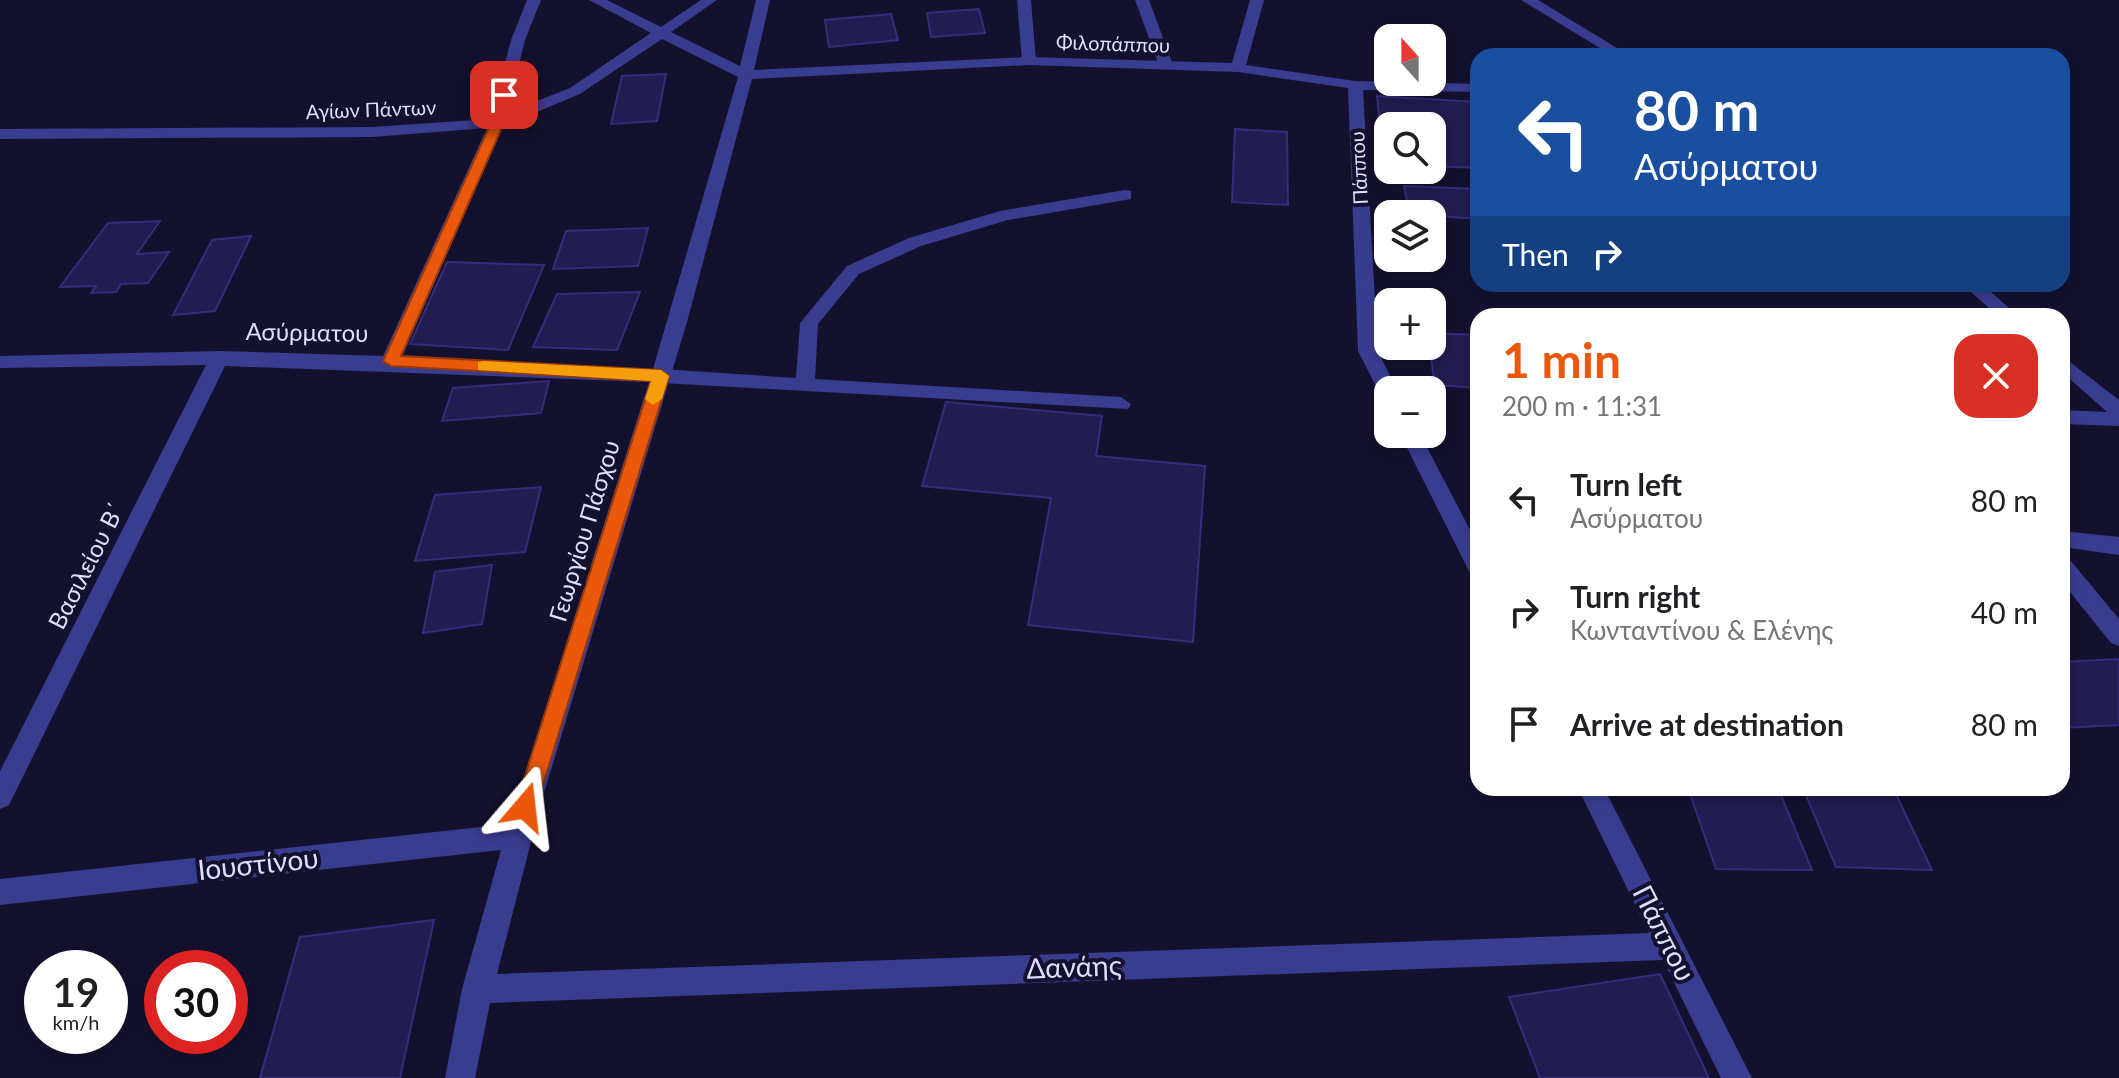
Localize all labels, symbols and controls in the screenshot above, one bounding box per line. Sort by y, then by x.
north arrow [1374,24,1446,96]
map controls [1374,24,1446,448]
street label: Φιλοπάππου [1056,29,1171,57]
pin [470,61,538,129]
icon: arrive [482,73,526,117]
text: 80 m [1634,76,1759,143]
icon: left [1502,80,1606,184]
street label: Αγίων Πάντων [305,95,437,123]
button: search [1374,112,1446,184]
street label: Πάππου [1344,131,1372,205]
text: Ασύρματου [1634,144,1818,188]
button: layers [1374,200,1446,272]
icon: right [1585,232,1629,276]
text: Then [1502,236,1569,272]
button: + [1374,288,1446,360]
street label: Ασύρματου [245,316,369,347]
text: 1 min [1502,331,1621,388]
button: close [1954,334,2038,418]
button: − [1374,376,1446,448]
text: 200 m · 11:31 [1502,390,1662,422]
street label: Γεωργίου Πάσχου [542,436,625,625]
text: Turn left [1570,466,1682,502]
icon: left [1502,478,1546,522]
text: 80 m [1971,482,2038,518]
street label: Βασιλείου Β΄ [41,497,130,634]
text: Ασύρματου [1570,502,1703,534]
text: Turn right [1570,578,1700,614]
icon: right [1502,590,1546,634]
text: 40 m [1971,594,2038,630]
text: Κωνταντίνου & Ελένης [1570,614,1833,646]
icon: arrive [1502,702,1546,746]
text: Arrive at destination [1570,706,1844,742]
text: 80 m [1971,706,2038,742]
position arrow [483,765,567,849]
street label: Ιουστίνου [196,840,320,886]
street label: Πάππου [1626,879,1703,986]
street label: Δανάης [1026,947,1122,985]
speed limit sign: 30 [144,950,248,1054]
text: 19 [53,968,99,1016]
text: km/h [53,1010,99,1034]

